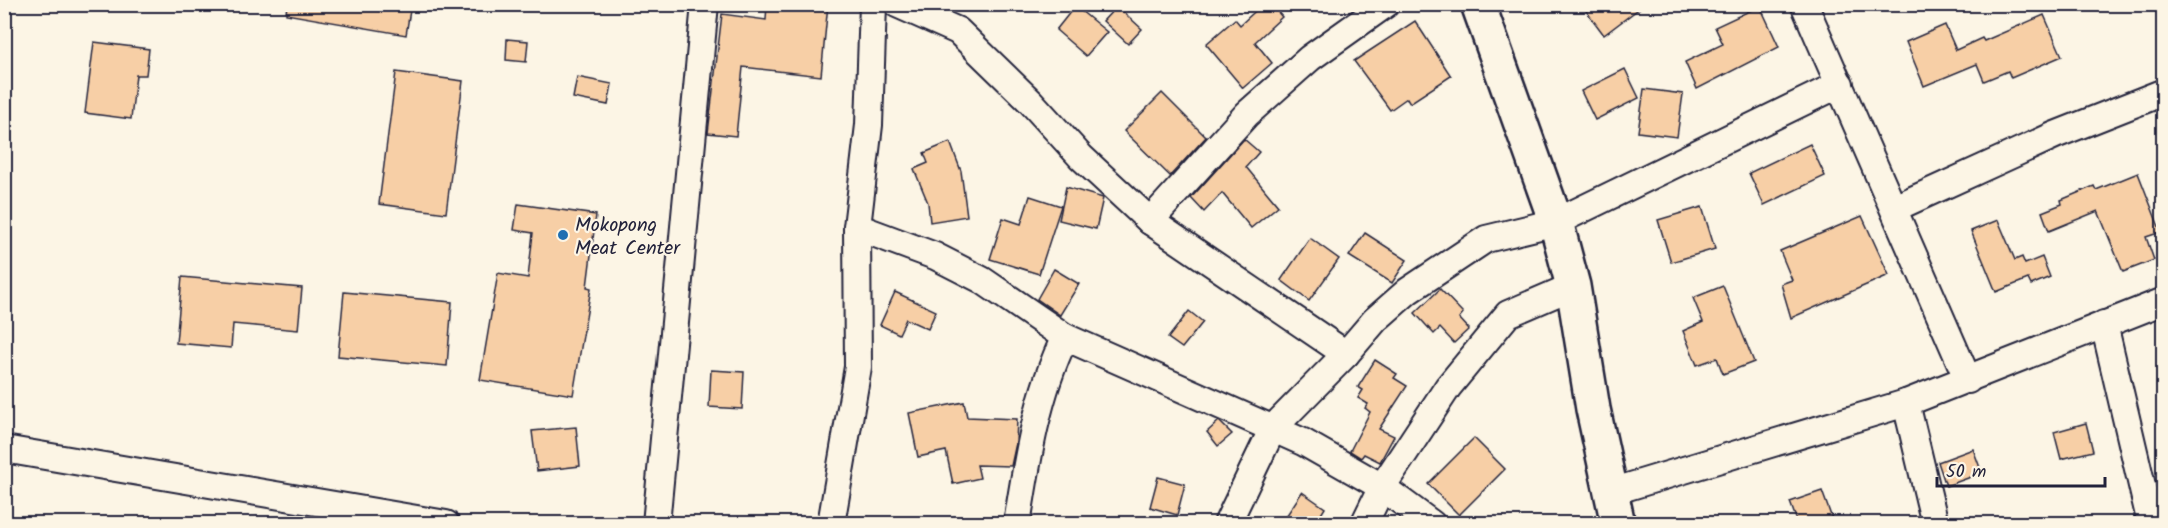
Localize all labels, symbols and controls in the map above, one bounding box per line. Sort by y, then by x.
place label: Mokopong Meat Center [575,210,681,265]
marker: Mokopong Meat Center [556,228,570,242]
scale bar [1937,450,2105,488]
text: 50 m [1946,458,1986,487]

